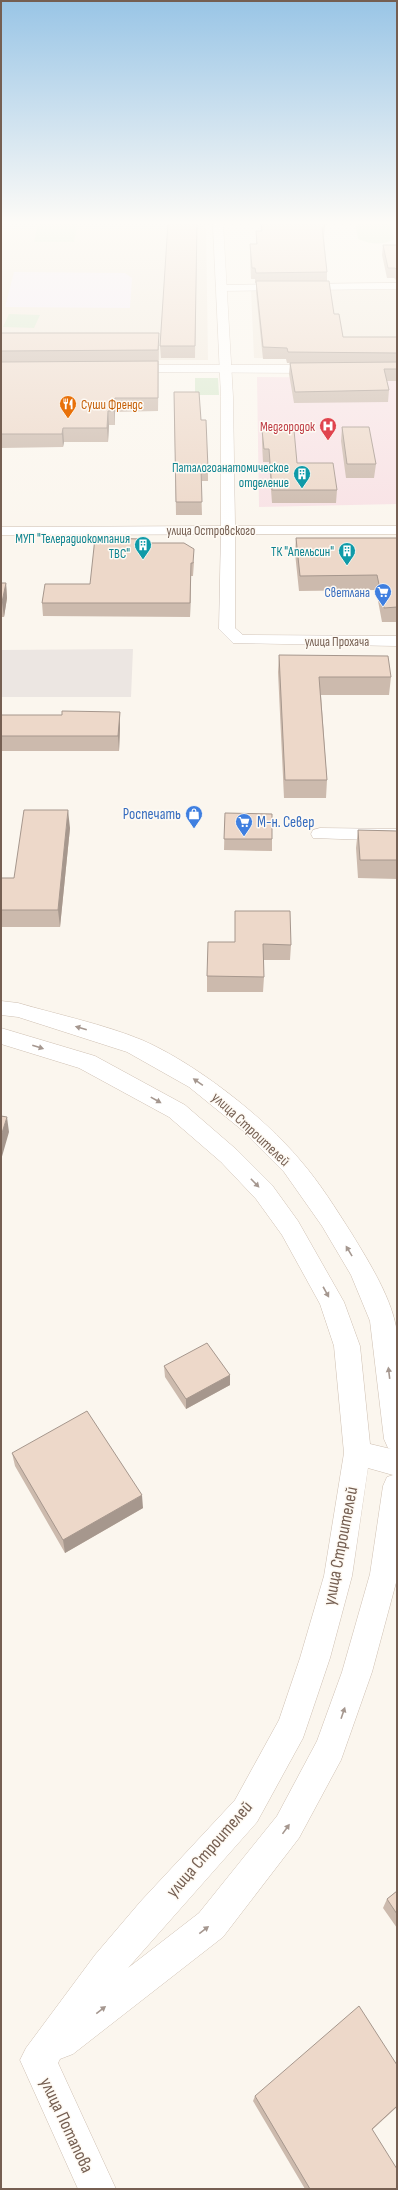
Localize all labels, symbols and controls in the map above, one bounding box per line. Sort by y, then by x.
restaurant icon: Суши Френдс [58,394,78,419]
place label: Суши Френдс [81,397,143,413]
hospital icon: Медгородок [318,416,338,441]
place label: Медгородок [260,419,315,435]
place label: Паталогоанатомическое отделение [172,460,289,491]
building icon: Паталогоанатомическое отделение [292,464,312,489]
street label: улица Островского [166,523,256,539]
place label: МУП "Телерадиокомпания ТВС" [15,531,130,562]
building icon: МУП "Телерадиокомпания ТВС" [133,535,153,560]
building icon: ТК "Апельсин" [337,541,357,566]
place label: ТК "Апельсин" [271,544,334,560]
supermarket icon: Светлана [373,582,393,607]
place label: Светлана [324,585,370,601]
street label: улица Прохача [305,634,369,650]
shop icon: Роспечать [184,804,204,829]
place label: Роспечать [123,805,181,824]
supermarket icon: М-н. Север [234,812,254,837]
place label: М-н. Север [257,813,315,832]
one-way arrow [75,1025,87,1031]
one-way arrow [33,1044,45,1050]
one-way arrow [193,1078,204,1086]
street label: улица Строителей [207,1088,294,1171]
one-way arrow [151,1097,162,1103]
one-way arrow [250,1178,260,1188]
one-way arrow [345,1245,352,1257]
one-way arrow [323,1286,330,1298]
one-way arrow [386,1367,392,1379]
street label: улица Строителей [319,1485,362,1607]
one-way arrow [340,1707,346,1719]
street label: улица Строителей [162,1797,257,1902]
one-way arrow [282,1824,290,1835]
one-way arrow [198,1926,209,1934]
one-way arrow [96,2006,107,2014]
street label: улица Потапова [35,2074,98,2176]

